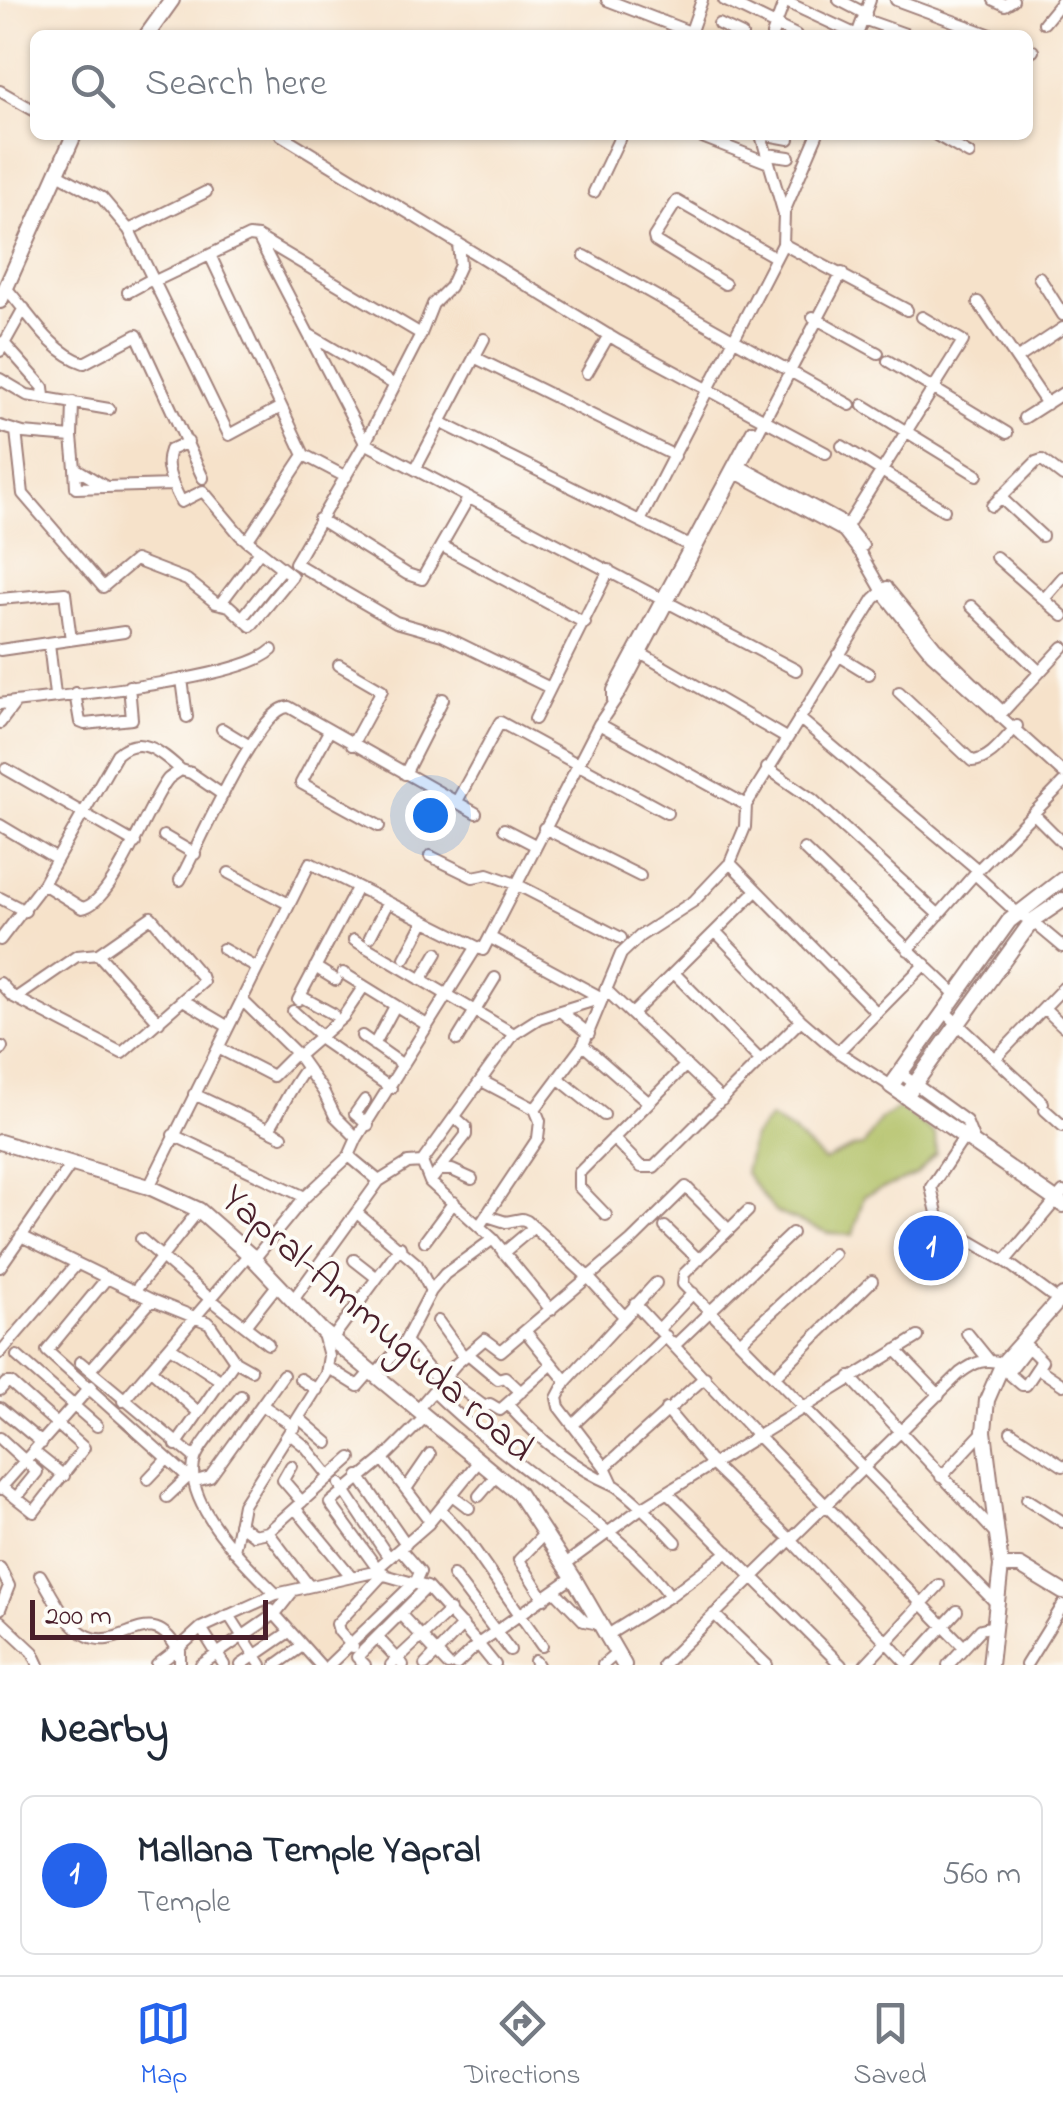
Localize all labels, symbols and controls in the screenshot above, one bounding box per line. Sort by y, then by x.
search box [30,30,1033,140]
text: Search here [145,57,327,113]
icon: search [65,58,120,113]
your location [405,790,456,841]
street label: Yapral-Ammuguda road [206,1172,546,1478]
pin: 1 [898,1210,964,1286]
scale bar [30,1595,268,1640]
text: 200 m [45,1597,112,1638]
text: Nearby [40,1700,168,1761]
text: Mallana Temple Yapral [137,1824,481,1880]
text: 1 [69,1852,80,1899]
text: 560 m [942,1852,1021,1899]
text: Temple [137,1880,231,1927]
tab: Map [136,1996,191,2097]
tab: Directions [464,1996,581,2097]
tab: Saved [854,1996,927,2097]

